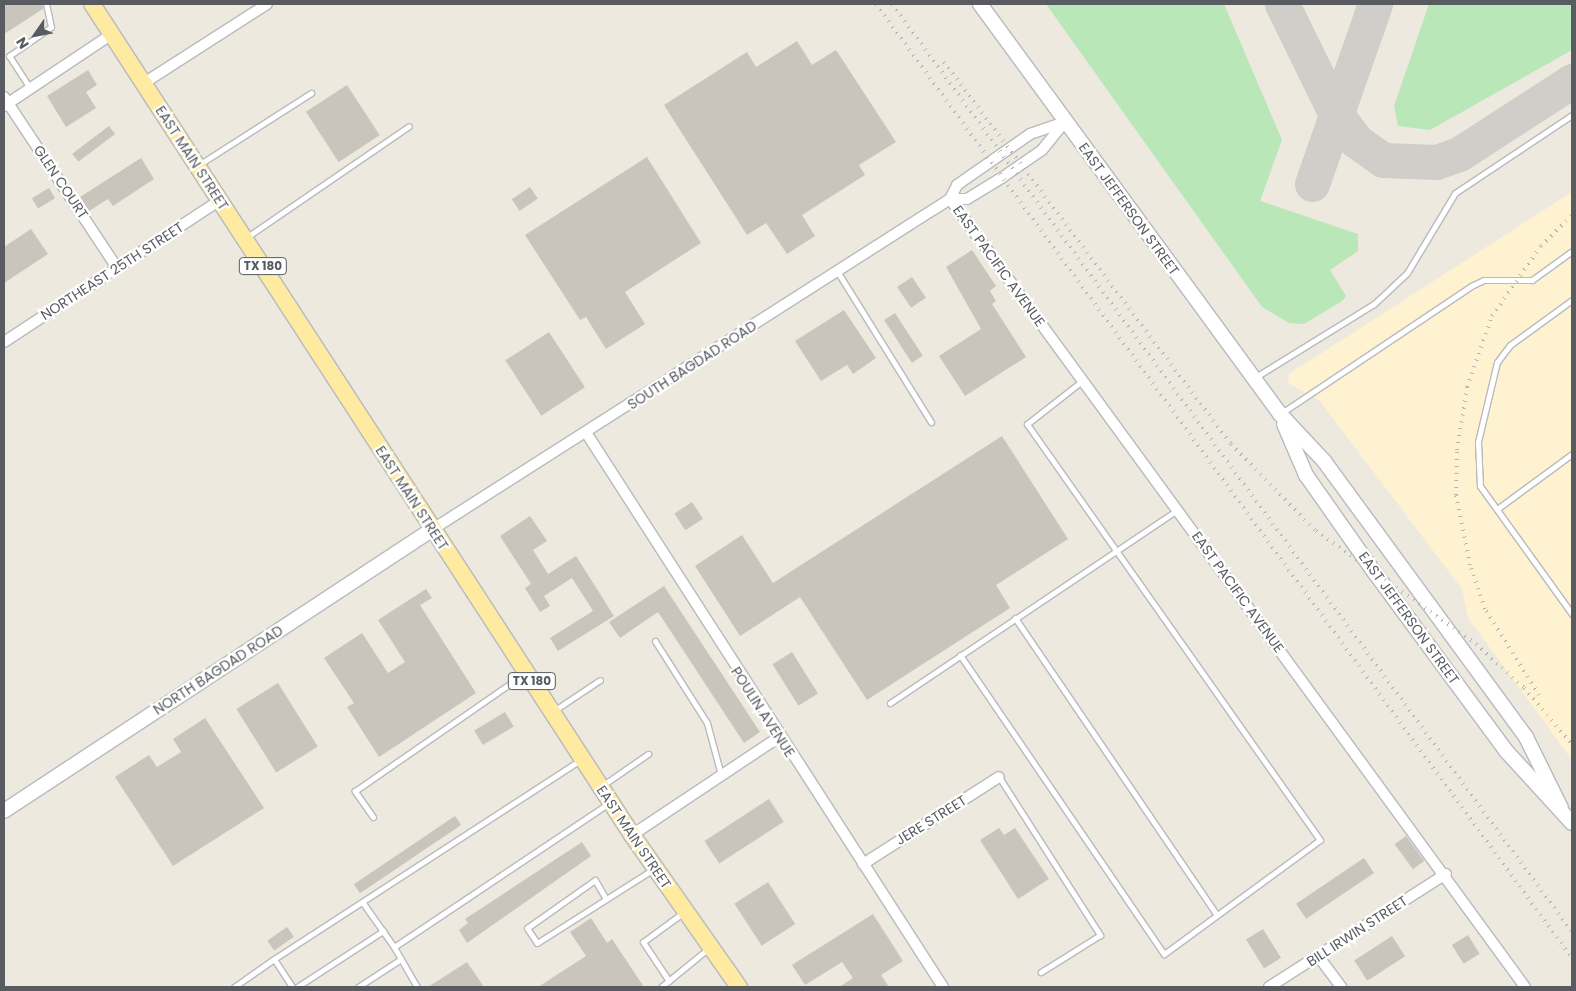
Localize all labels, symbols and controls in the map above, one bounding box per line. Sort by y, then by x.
north arrow [10,10,60,60]
text: N [11,33,34,53]
street label: EAST MAIN STREET [152,103,232,213]
street label: EAST JEFFERSON STREET [1075,140,1183,278]
street label: GLEN COURT [30,142,92,222]
street label: EAST PACIFIC AVENUE [949,202,1049,330]
street label: NORTHEAST 25TH STREET [37,219,187,323]
road number: TX 180 [238,256,288,276]
street label: SOUTH BAGDAD ROAD [624,317,760,413]
street label: EAST MAIN STREET [372,443,452,553]
street label: EAST PACIFIC AVENUE [1188,528,1288,656]
street label: EAST JEFFERSON STREET [1355,549,1463,687]
street label: NORTH BAGDAD ROAD [150,622,286,718]
street label: POULIN AVENUE [728,664,798,760]
road number: TX 180 [507,671,557,690]
street label: EAST MAIN STREET [593,782,675,892]
street label: JERE STREET [893,792,969,848]
street label: BILL IRWIN STREET [1303,892,1411,970]

